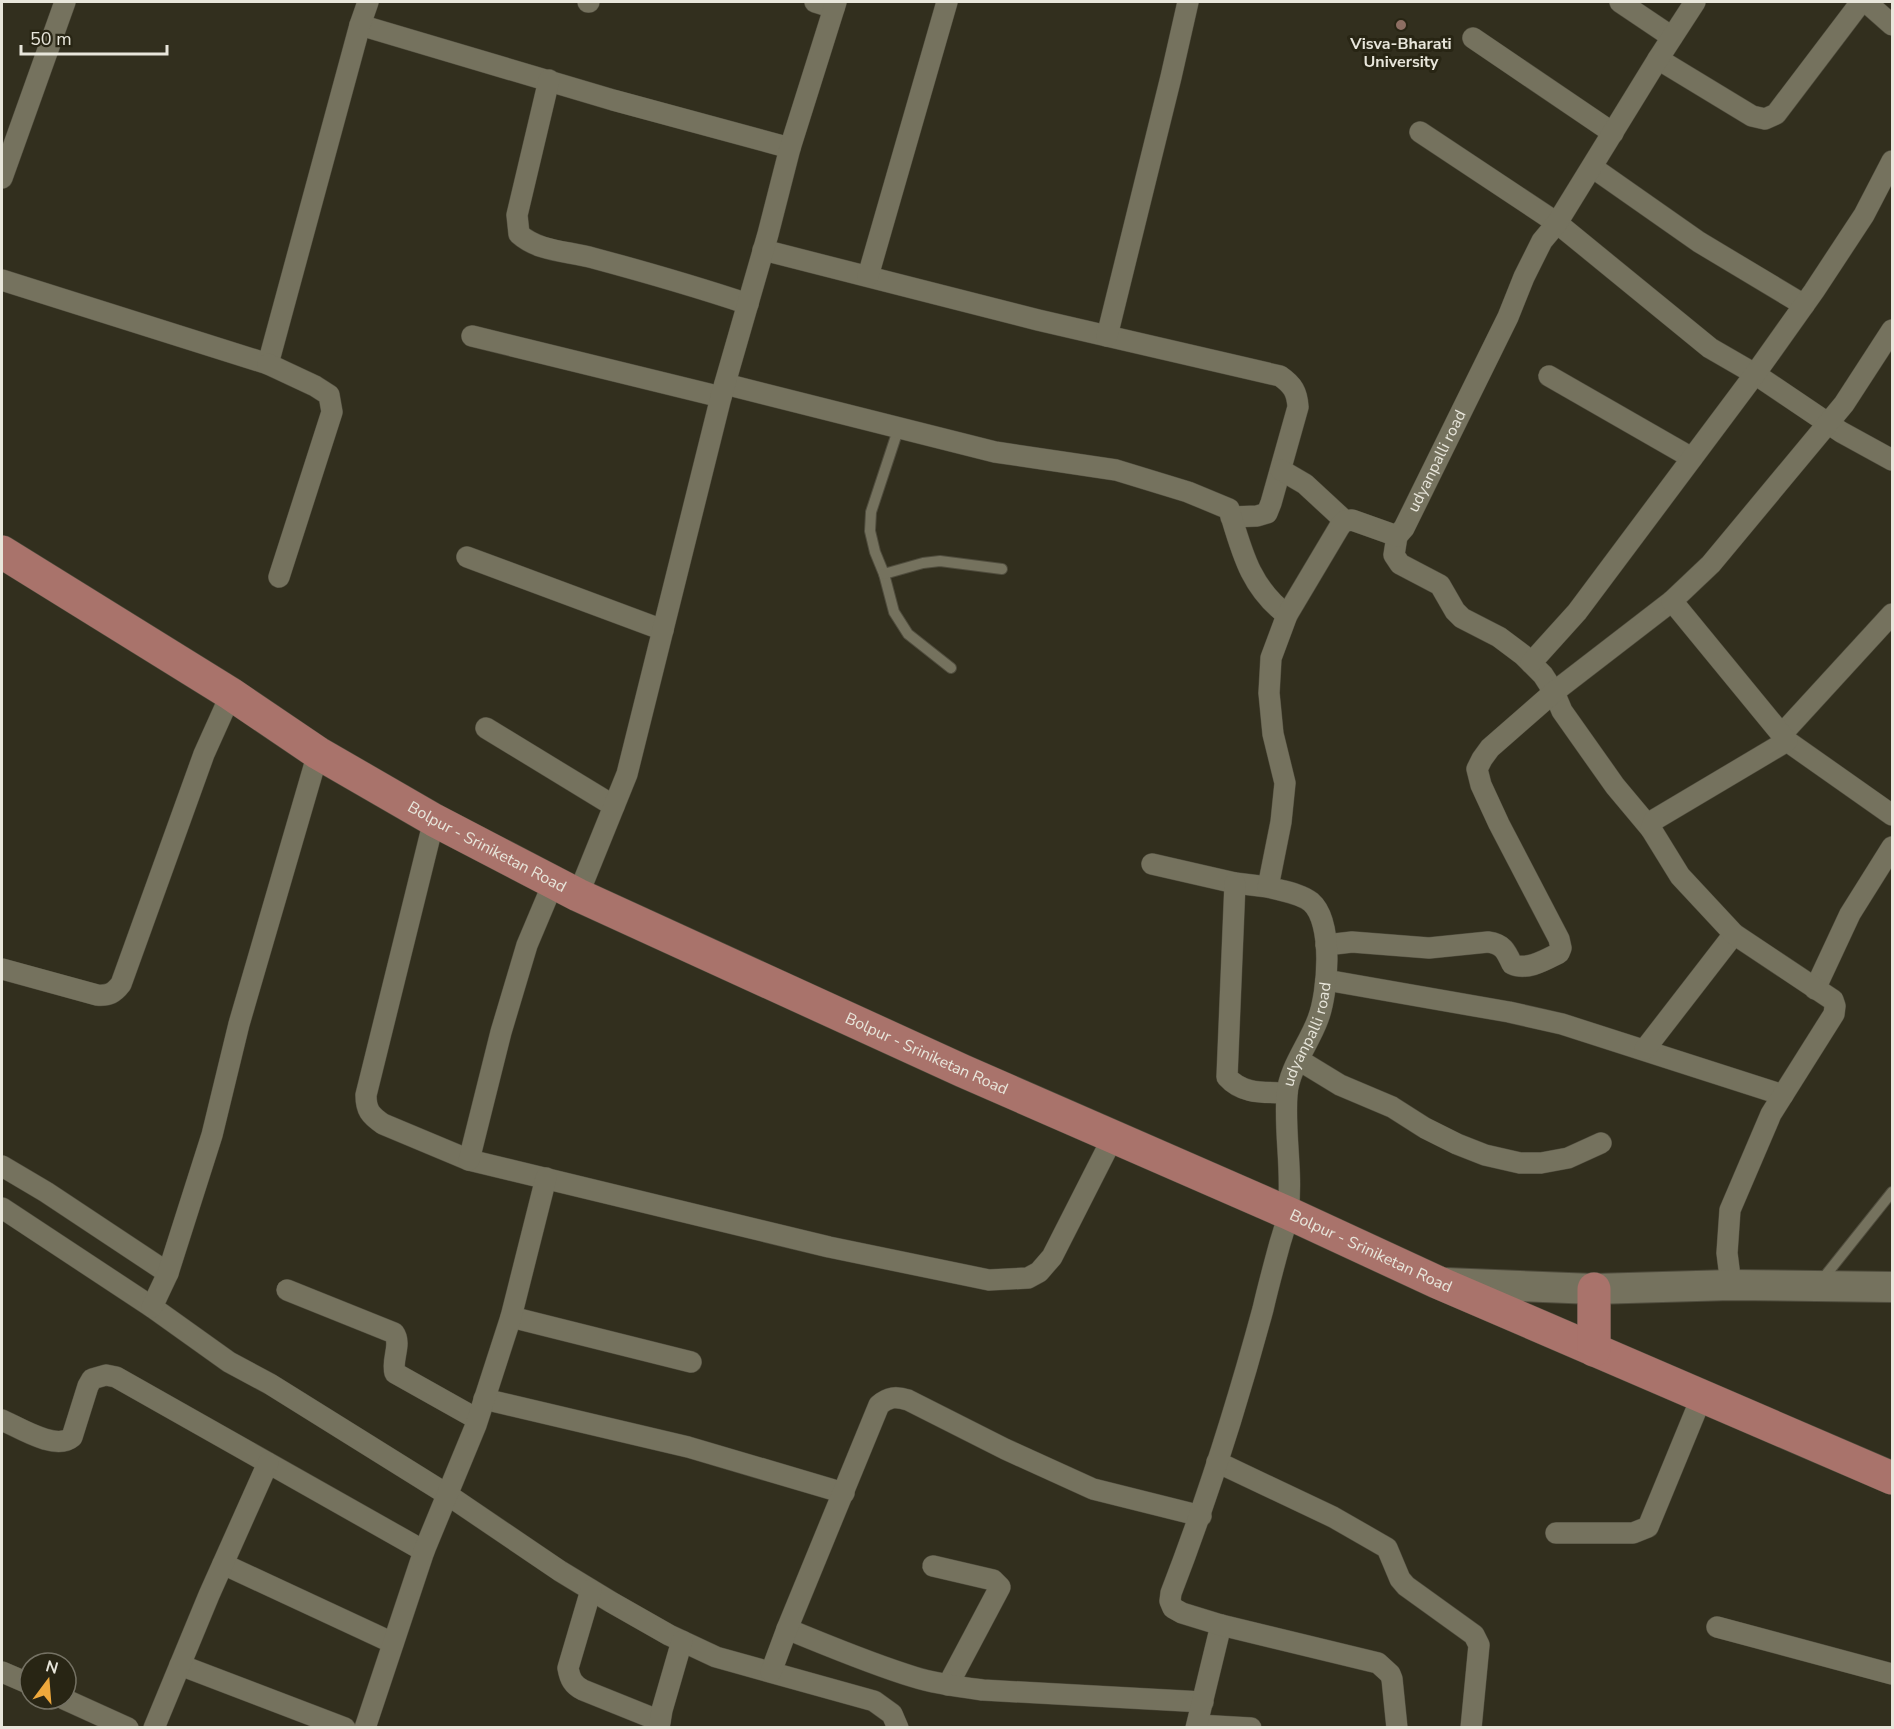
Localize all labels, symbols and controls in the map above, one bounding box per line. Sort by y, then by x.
scale bar [21,18,166,56]
marker: Visva-Bharati University [1394,18,1408,32]
text: 50 m [30,27,72,51]
place label: Visva-Bharati University [1349,33,1452,73]
street label: udyanpalli road [1402,406,1471,516]
street label: Bolpur - Sriniketan Road [404,796,570,898]
street label: udyanpalli road [1277,981,1337,1089]
street label: Bolpur - Sriniketan Road [842,1008,1011,1100]
street label: Bolpur - Sriniketan Road [1286,1204,1455,1298]
north arrow [18,1651,78,1711]
text: N [43,1655,61,1680]

